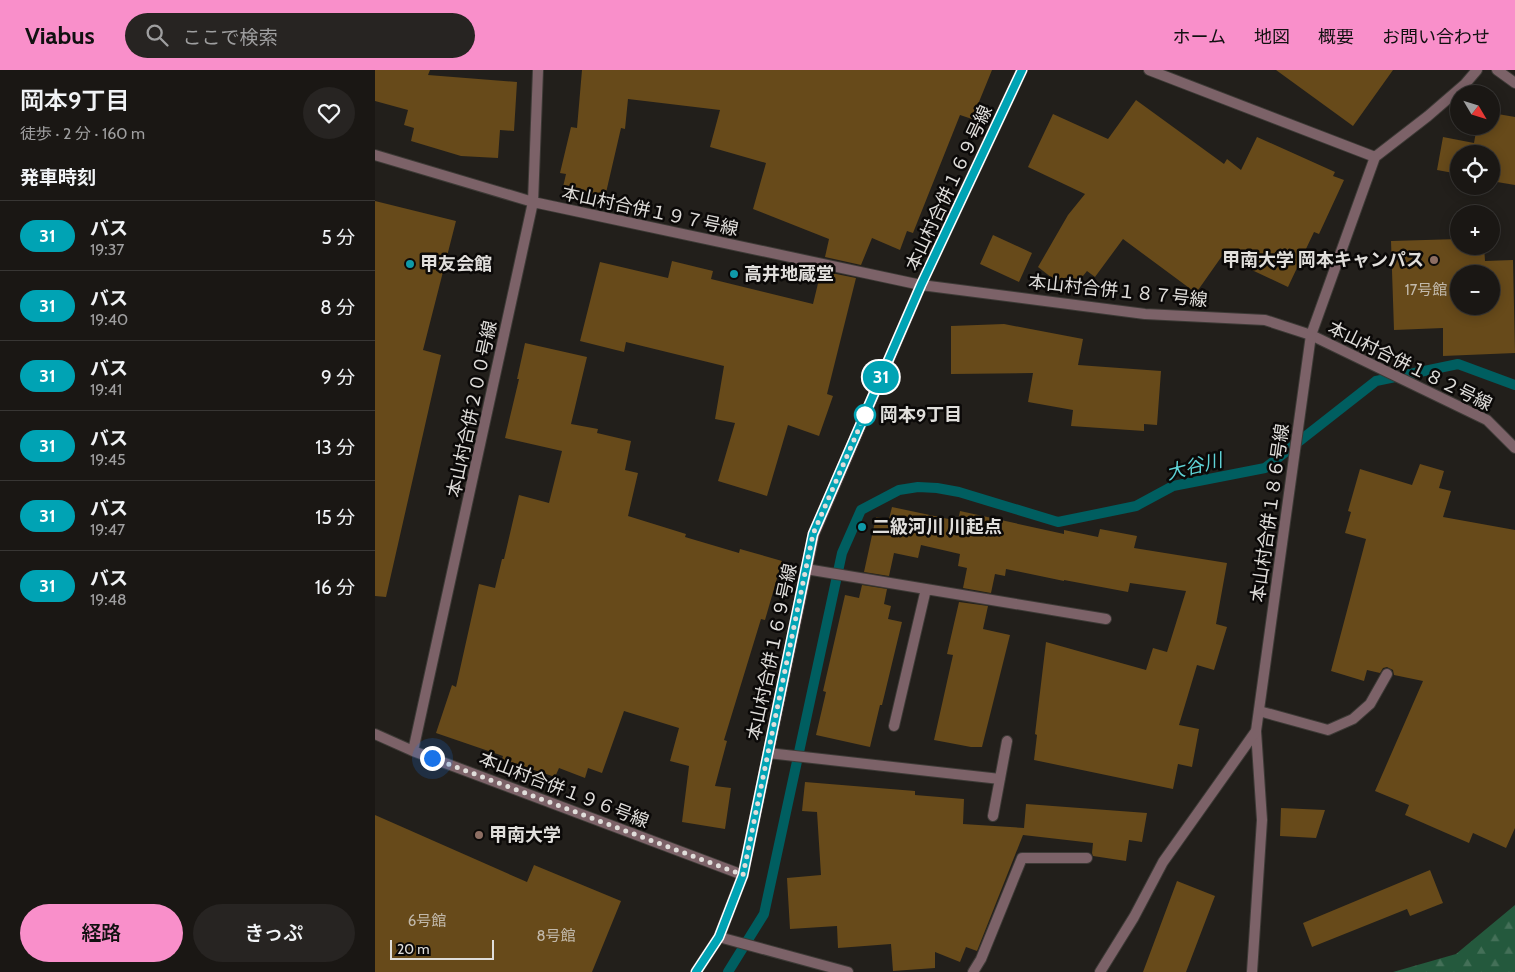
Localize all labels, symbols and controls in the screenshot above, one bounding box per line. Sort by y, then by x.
search box [125,13,475,58]
text: Viabus [25,21,95,50]
icon: search [143,21,171,49]
text: ここで検索 [183,26,278,49]
text: ホーム [1173,26,1226,48]
text: 地図 [1254,26,1290,48]
text: 概要 [1318,26,1354,48]
text: お問い合わせ [1382,26,1490,48]
north arrow [1450,85,1500,135]
map controls [1450,85,1500,315]
text: 岡本9丁目 [20,86,130,115]
button: heart [303,87,355,139]
street label: 本山村合併１６９号線 [901,102,997,274]
text: 徒歩 · 2 分 · 160 m [20,124,145,143]
button: locate [1450,145,1500,195]
text: 発車時刻 [20,166,96,189]
street label: 本山村合併１９７号線 [560,182,740,240]
button: + [1450,205,1500,255]
text: バス [90,217,128,240]
text: 31 [39,225,56,247]
text: 5 分 [321,226,355,249]
text: 19:37 [90,240,124,259]
place label: 甲南大学 岡本キャンパス [1222,249,1424,271]
place label: 甲友会館 [420,253,492,275]
marker: 甲南大学 岡本キャンパス [1428,254,1440,266]
marker: 甲友会館 [404,258,416,270]
place label: 高井地蔵堂 [744,263,834,285]
button: − [1450,265,1500,315]
marker: 高井地蔵堂 [728,268,740,280]
street label: 本山村合併１８７号線 [1027,271,1209,311]
house number: 17号館 [1405,281,1447,299]
text: バス [90,287,128,310]
text: 31 [39,295,56,317]
text: 8 分 [320,296,355,319]
text: 19:40 [90,310,128,329]
street label: 本山村合併１８２号線 [1324,317,1496,415]
street label: 本山村合併２００号線 [443,319,501,499]
text: バス [90,357,128,380]
line badge: 31 [859,361,903,393]
text: 31 [39,365,56,387]
text: 9 分 [321,366,355,389]
text: 31 [873,366,889,388]
text: 19:41 [90,380,122,399]
marker: 岡本9丁目 [854,404,876,426]
place label: 岡本9丁目 [880,404,962,426]
street label: 本山村合併１８６号線 [1247,422,1293,604]
text: バス [90,427,128,450]
text: 31 [39,435,56,457]
text: 13 分 [315,436,355,459]
water label: 大谷川 [1164,448,1226,485]
text: 19:45 [90,450,126,469]
text: バス [90,497,128,520]
text: 31 [39,505,56,527]
text: 15 分 [315,506,355,529]
place label: 二級河川 川起点 [872,516,1002,538]
text: 19:47 [90,520,125,539]
marker: 二級河川 川起点 [856,521,868,533]
street label: 本山村合併１６９号線 [743,562,801,742]
text: バス [90,567,128,590]
text: 31 [39,575,56,597]
text: 16 分 [315,576,355,599]
text: 19:48 [90,590,127,609]
your location [420,746,445,771]
street label: 本山村合併１９６号線 [476,747,652,833]
place label: 甲南大学 [489,824,561,846]
marker: 甲南大学 [473,829,485,841]
button: 経路 [20,904,183,962]
button: きっぷ [193,904,355,962]
house number: 6号館 [408,912,446,930]
house number: 8号館 [536,927,576,945]
scale bar [390,937,494,960]
text: 20 m [397,940,430,958]

